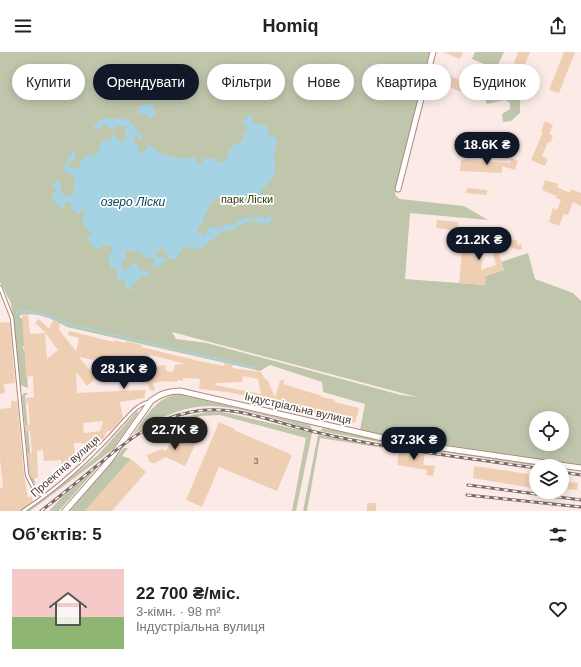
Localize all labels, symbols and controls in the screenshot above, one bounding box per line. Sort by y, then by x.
icon: menu [12,15,34,37]
icon: share [547,15,569,37]
text: Homiq [263,16,319,36]
chip: Купити [12,64,85,100]
chip: Орендувати [93,64,199,100]
chip: Фільтри [207,64,285,100]
chip: Нове [293,64,354,100]
chip: Квартира [362,64,451,100]
chip: Будинок [459,64,540,100]
pin: 18.6K ₴ [450,132,524,166]
text: 18.6K ₴ [464,137,510,152]
park label: парк Ліски [221,193,273,205]
water label: озеро Ліски [101,195,166,209]
pin: 21.2K ₴ [442,227,516,261]
text: 21.2K ₴ [456,232,502,247]
pin: 28.1K ₴ [87,356,161,390]
text: 28.1K ₴ [101,361,147,376]
street label: Індустріальна вулиця [243,390,353,426]
map controls [529,411,569,499]
button: locate [529,411,569,451]
pin: 22.7K ₴ [138,417,212,451]
text: 22.7K ₴ [152,422,198,437]
pin: 37.3K ₴ [377,427,451,461]
text: 37.3K ₴ [391,432,437,447]
street label: Проектна вулиця [28,433,102,499]
house number: 3 [253,456,259,466]
button: layers [529,459,569,499]
icon: filters [547,524,569,546]
text: Об’єктів: 5 [12,525,102,544]
text: 22 700 ₴/міс. [136,584,240,603]
icon: home [44,585,92,633]
icon: heart [547,598,569,620]
text: 3-кімн. · 98 m² [136,604,221,619]
text: Індустріальна вулиця [136,619,265,634]

